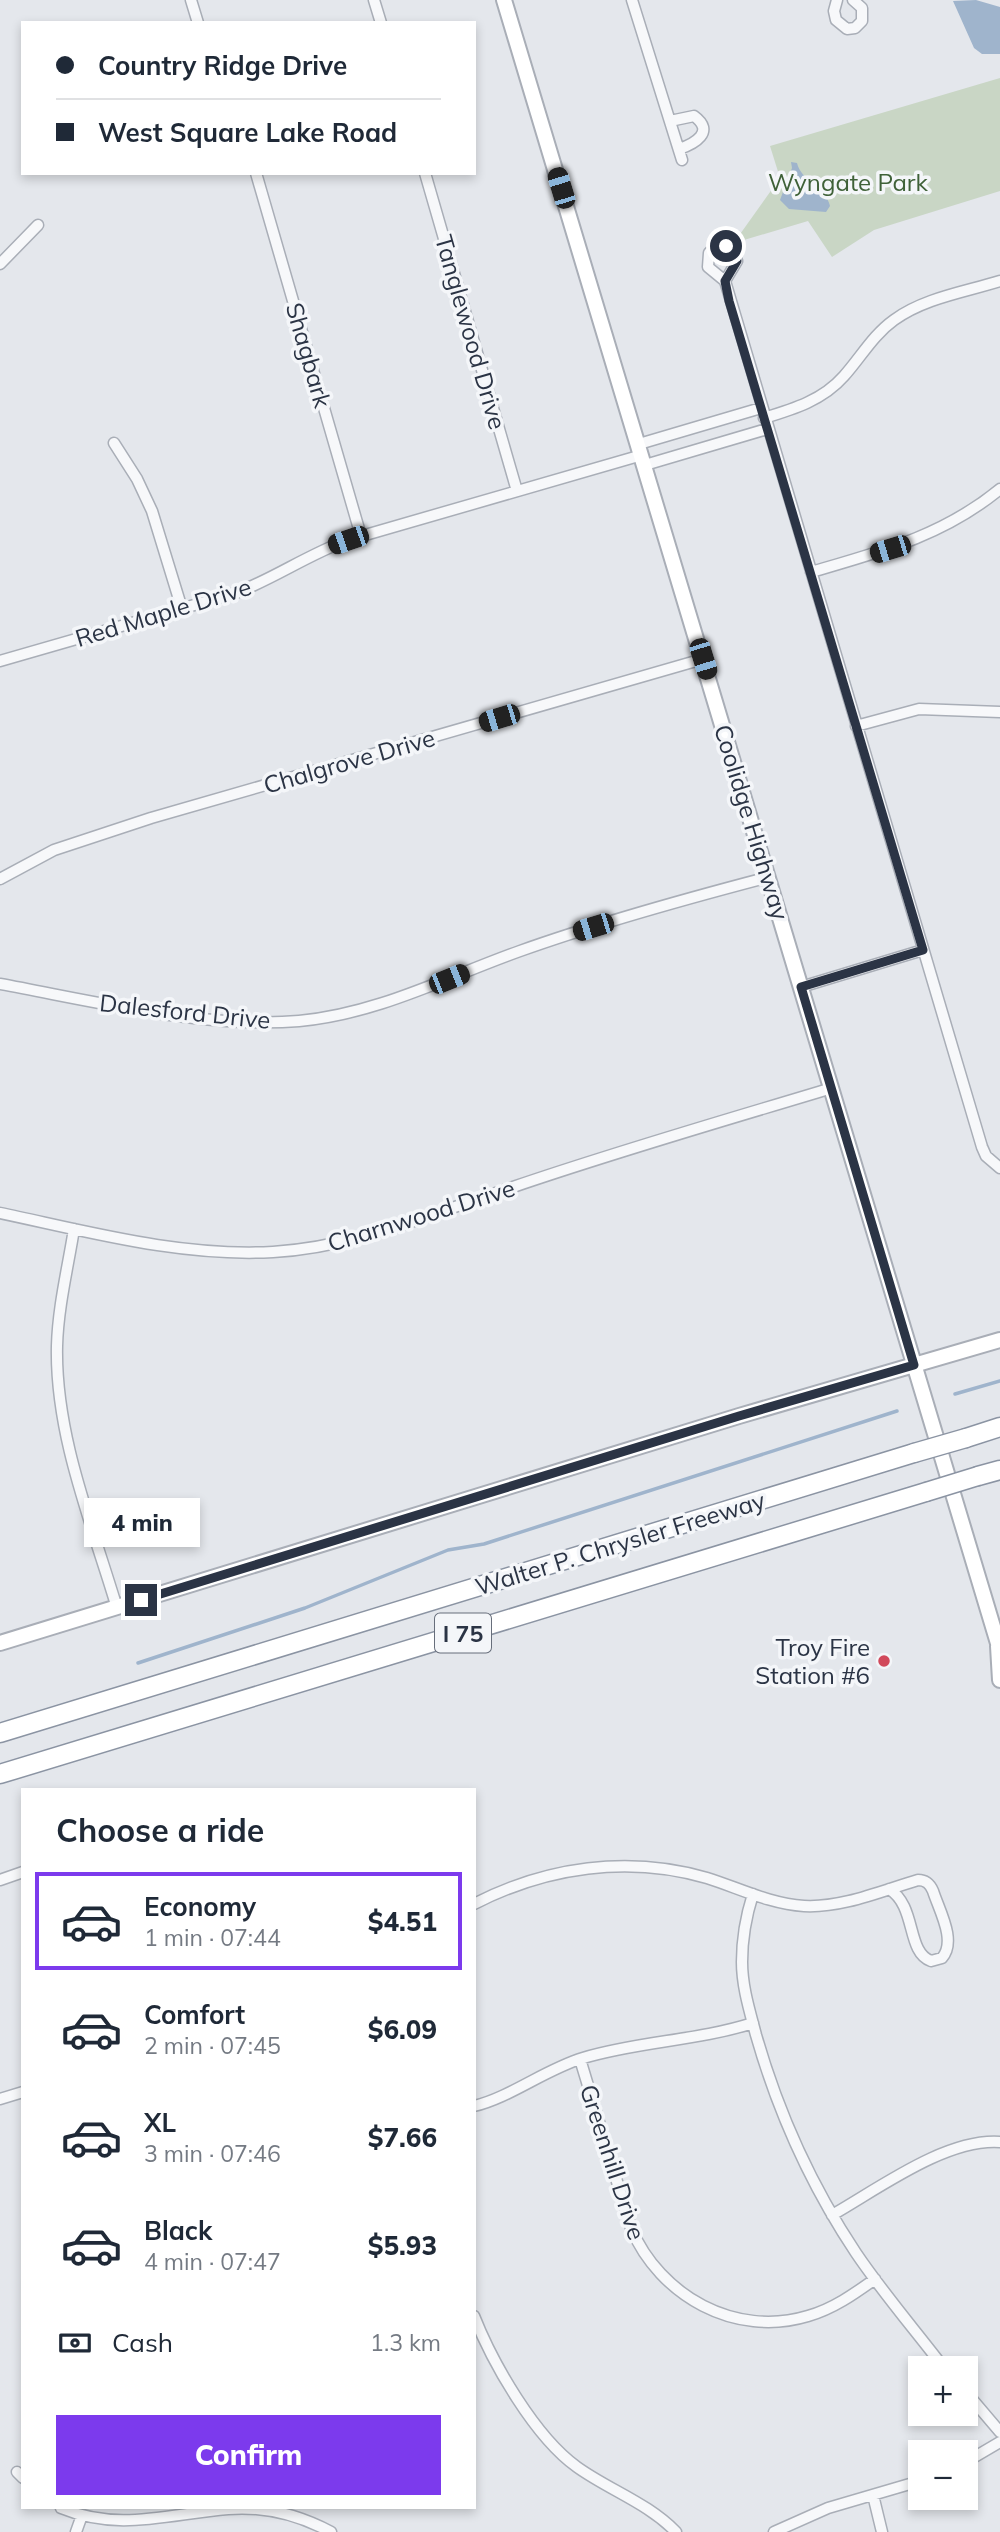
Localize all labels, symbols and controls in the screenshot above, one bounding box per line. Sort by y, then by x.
text: Country Ridge Drive [98,49,347,82]
text: West Square Lake Road [98,116,397,149]
car [545,165,578,211]
park label: Wyngate Park [768,167,929,197]
route start [710,230,742,262]
street label: Tanglewood Drive [429,231,513,433]
street label: Shagbark [280,299,338,412]
car [325,523,372,557]
car [867,533,914,565]
street label: Red Maple Drive [71,571,255,653]
car [687,636,720,682]
car [476,702,523,734]
street label: Coolidge Highway [708,721,796,924]
street label: Chalgrove Drive [260,722,438,800]
car [570,911,617,943]
car [426,961,473,997]
street label: Dalesford Drive [98,987,272,1035]
street label: Charnwood Drive [324,1172,518,1258]
street label: Walter P. Chrysler Freeway [472,1485,769,1601]
callout: 4 min [83,1498,199,1548]
text: 4 min [111,1508,173,1537]
route end [125,1584,157,1616]
road number: I 75 [435,1614,491,1652]
place label: Troy Fire Station #6 [755,1632,870,1690]
marker: Troy Fire Station #6 [876,1653,892,1669]
text: Choose a ride [56,1810,264,1850]
icon: car [60,1890,123,1953]
text: Economy [144,1890,256,1923]
text: $4.51 [368,1905,437,1938]
text: 1 min · 07:44 [144,1923,281,1952]
icon: car [60,1998,123,2061]
text: Comfort [144,1998,245,2031]
text: $6.09 [368,2013,437,2046]
text: 2 min · 07:45 [144,2031,281,2060]
street label: Greenhill Drive [574,2080,652,2244]
icon: car [60,2106,123,2169]
text: XL [144,2106,176,2139]
text: $7.66 [368,2121,437,2154]
text: 3 min · 07:46 [144,2139,281,2168]
icon: car [60,2214,123,2277]
text: Black [144,2214,212,2247]
text: $5.93 [368,2229,437,2262]
text: 4 min · 07:47 [144,2247,281,2276]
icon: cash [56,2324,94,2362]
text: Cash [112,2326,173,2359]
text: 1.3 km [370,2328,441,2357]
map controls [908,2356,978,2510]
button: + [908,2356,978,2426]
button: Confirm [56,2415,441,2495]
button: − [908,2440,978,2510]

